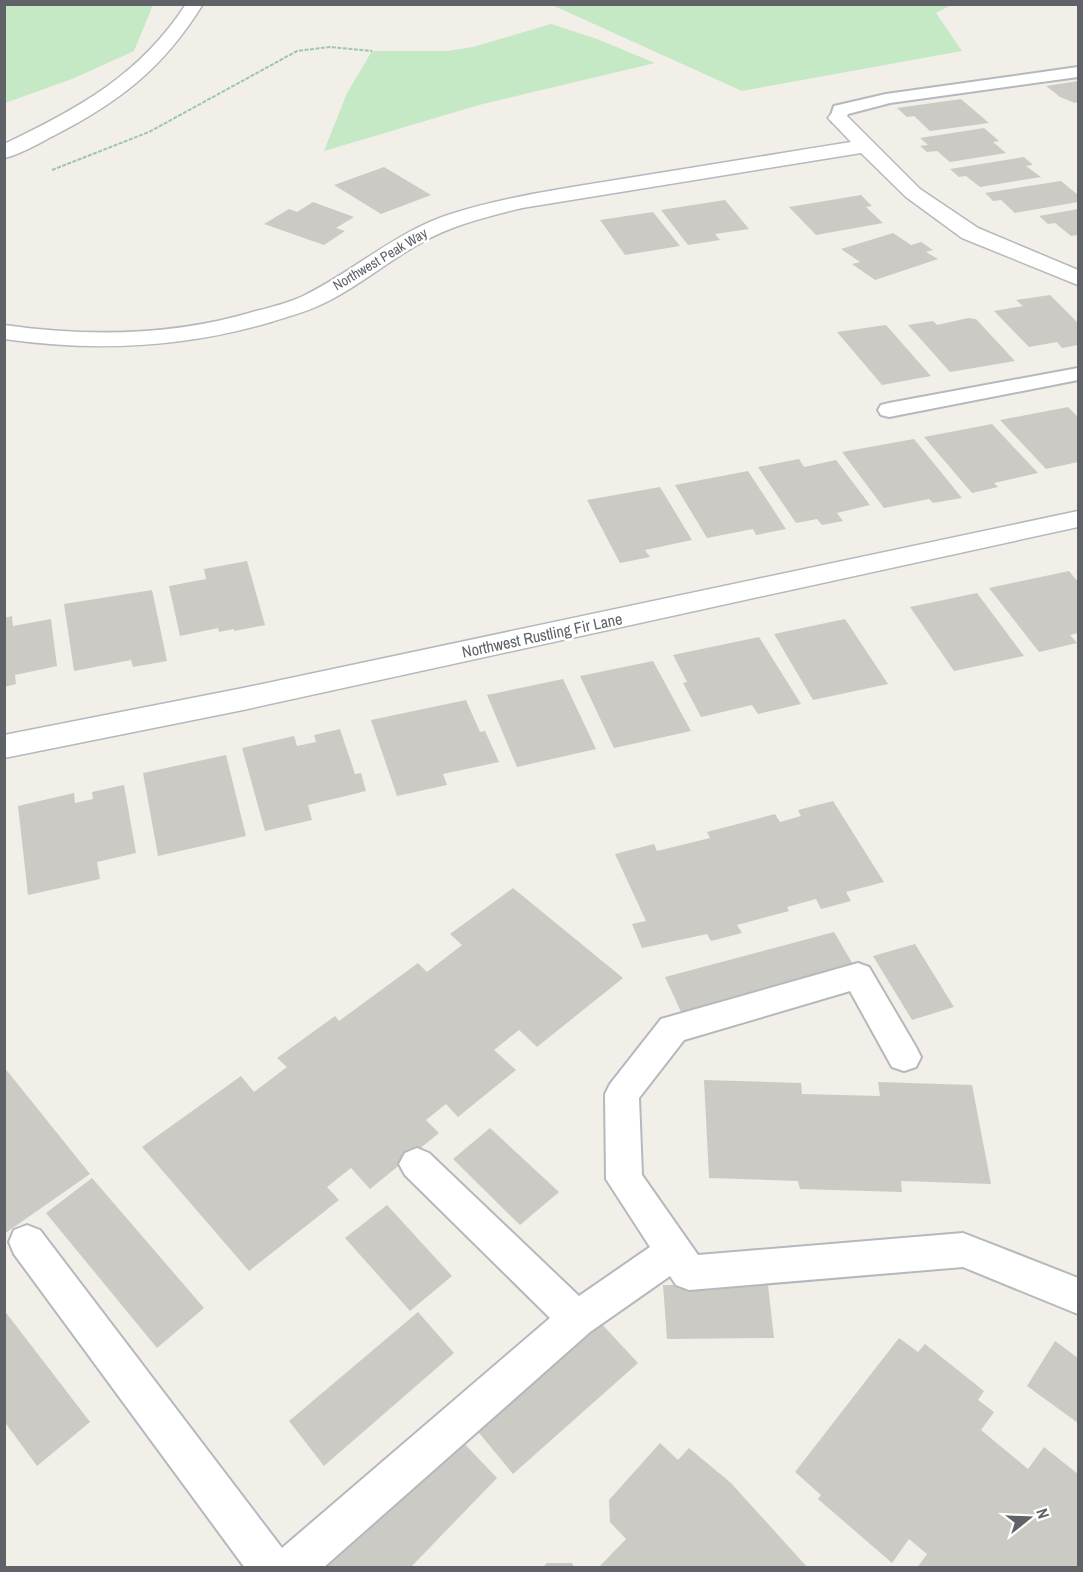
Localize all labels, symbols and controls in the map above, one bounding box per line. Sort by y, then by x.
street label: Northwest Peak Way [330,224,431,294]
street label: Northwest Rustling Fir Lane [460,607,624,663]
north arrow [999,1488,1059,1548]
text: N [1031,1505,1055,1521]

